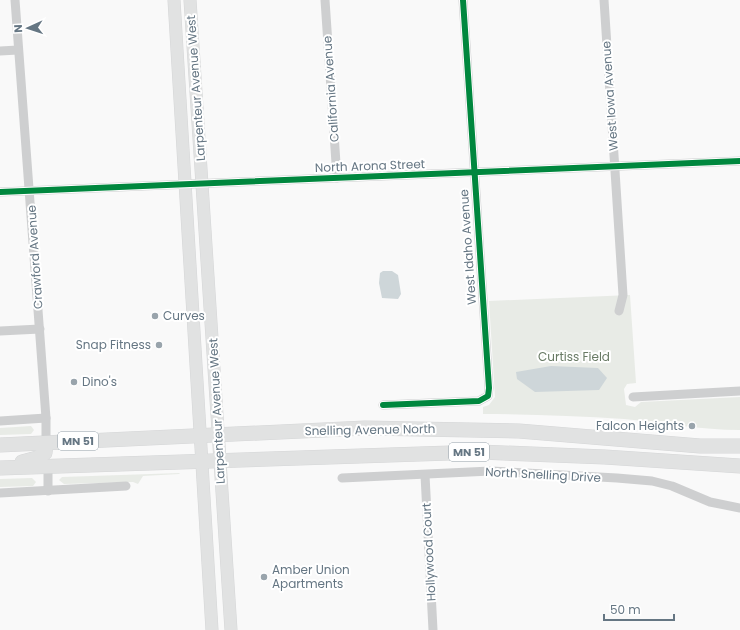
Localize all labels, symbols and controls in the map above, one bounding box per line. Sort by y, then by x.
north arrow [8,8,48,48]
street label: Larpenteur Avenue West [182,15,209,162]
text: N [10,24,26,33]
street label: California Avenue [318,35,343,143]
street label: West Iowa Avenue [597,41,622,151]
street label: North Arona Street [315,155,425,176]
street label: West Idaho Avenue [455,189,480,305]
street label: Crawford Avenue [22,204,47,310]
place label: Curves [163,307,205,324]
marker: Curves [150,311,160,321]
place label: Snap Fitness [76,336,151,353]
street label: Larpenteur Avenue West [204,338,229,484]
marker: Snap Fitness [154,340,164,350]
park label: Curtiss Field [538,348,610,365]
place label: Dino's [82,373,117,390]
marker: Dino's [69,377,79,387]
place label: Falcon Heights [596,417,684,434]
street label: Snelling Avenue North [304,420,436,439]
marker: Falcon Heights [687,421,697,431]
road number: MN 51 [58,432,98,450]
road number: MN 51 [449,443,489,461]
street label: North Snelling Drive [485,463,601,486]
street label: Hollywood Court [417,502,440,602]
place label: Amber Union Apartments [272,561,350,592]
marker: Amber Union Apartments [259,572,269,582]
scale bar [604,596,674,622]
text: 50 m [610,601,641,618]

